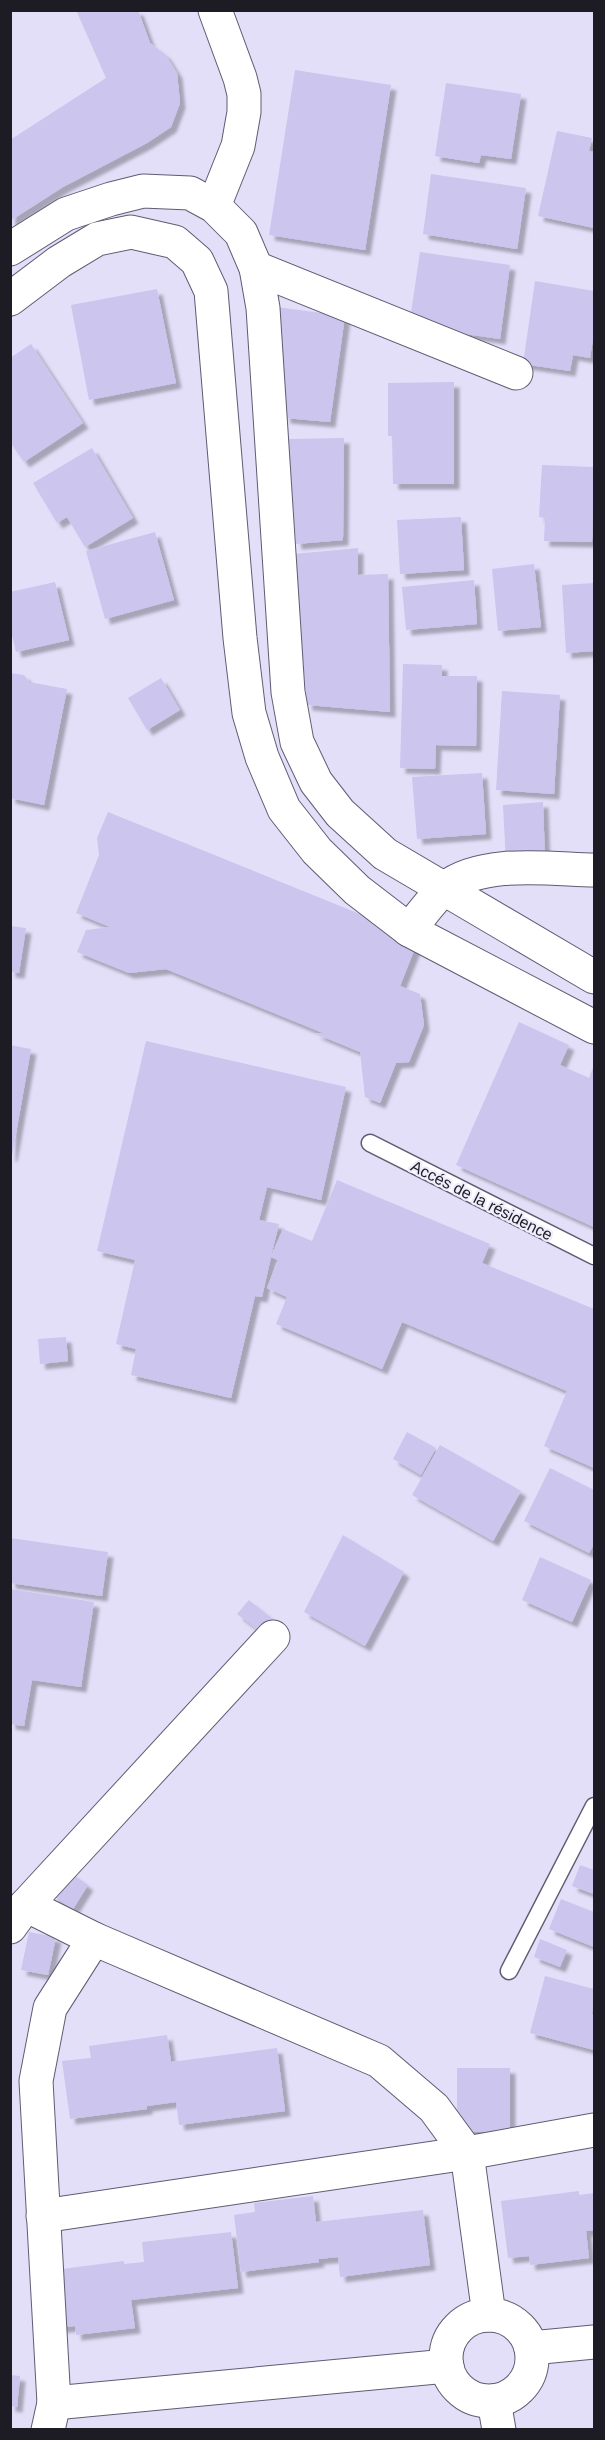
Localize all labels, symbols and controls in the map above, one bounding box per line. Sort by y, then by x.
street label: Accés de la résidence [408,1157,555,1244]

